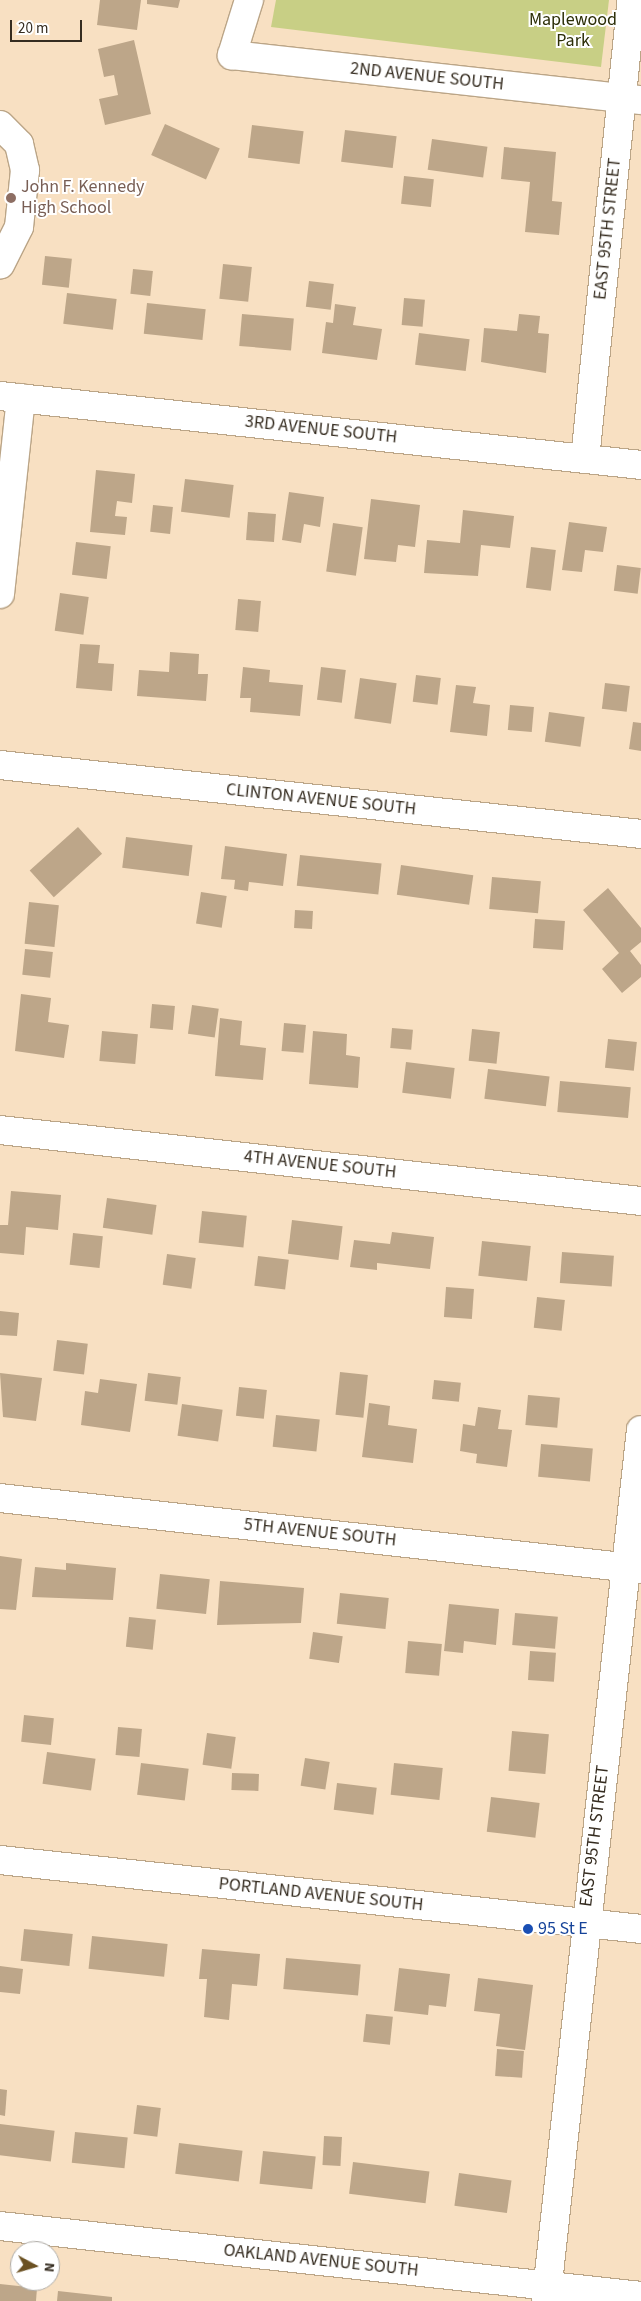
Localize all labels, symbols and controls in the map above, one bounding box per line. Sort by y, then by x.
scale bar [12,10,85,42]
park label: Maplewood Park [529,10,617,52]
text: 20 m [18,18,48,39]
street label: 2ND AVENUE SOUTH [349,58,505,96]
street label: EAST 95TH STREET [590,157,626,301]
place label: John F. Kennedy High School [21,177,145,220]
marker: John F. Kennedy High School [5,192,17,204]
street label: 3RD AVENUE SOUTH [244,411,398,449]
street label: CLINTON AVENUE SOUTH [225,779,417,821]
street label: 4TH AVENUE SOUTH [243,1146,397,1184]
street label: 5TH AVENUE SOUTH [243,1514,397,1552]
street label: EAST 95TH STREET [576,1764,614,1908]
street label: PORTLAND AVENUE SOUTH [218,1874,424,1916]
place label: 95 St E [538,1918,588,1940]
marker: 95 St E [522,1923,534,1935]
street label: OAKLAND AVENUE SOUTH [222,2240,420,2282]
north arrow [10,2241,60,2291]
text: N [38,2262,59,2273]

